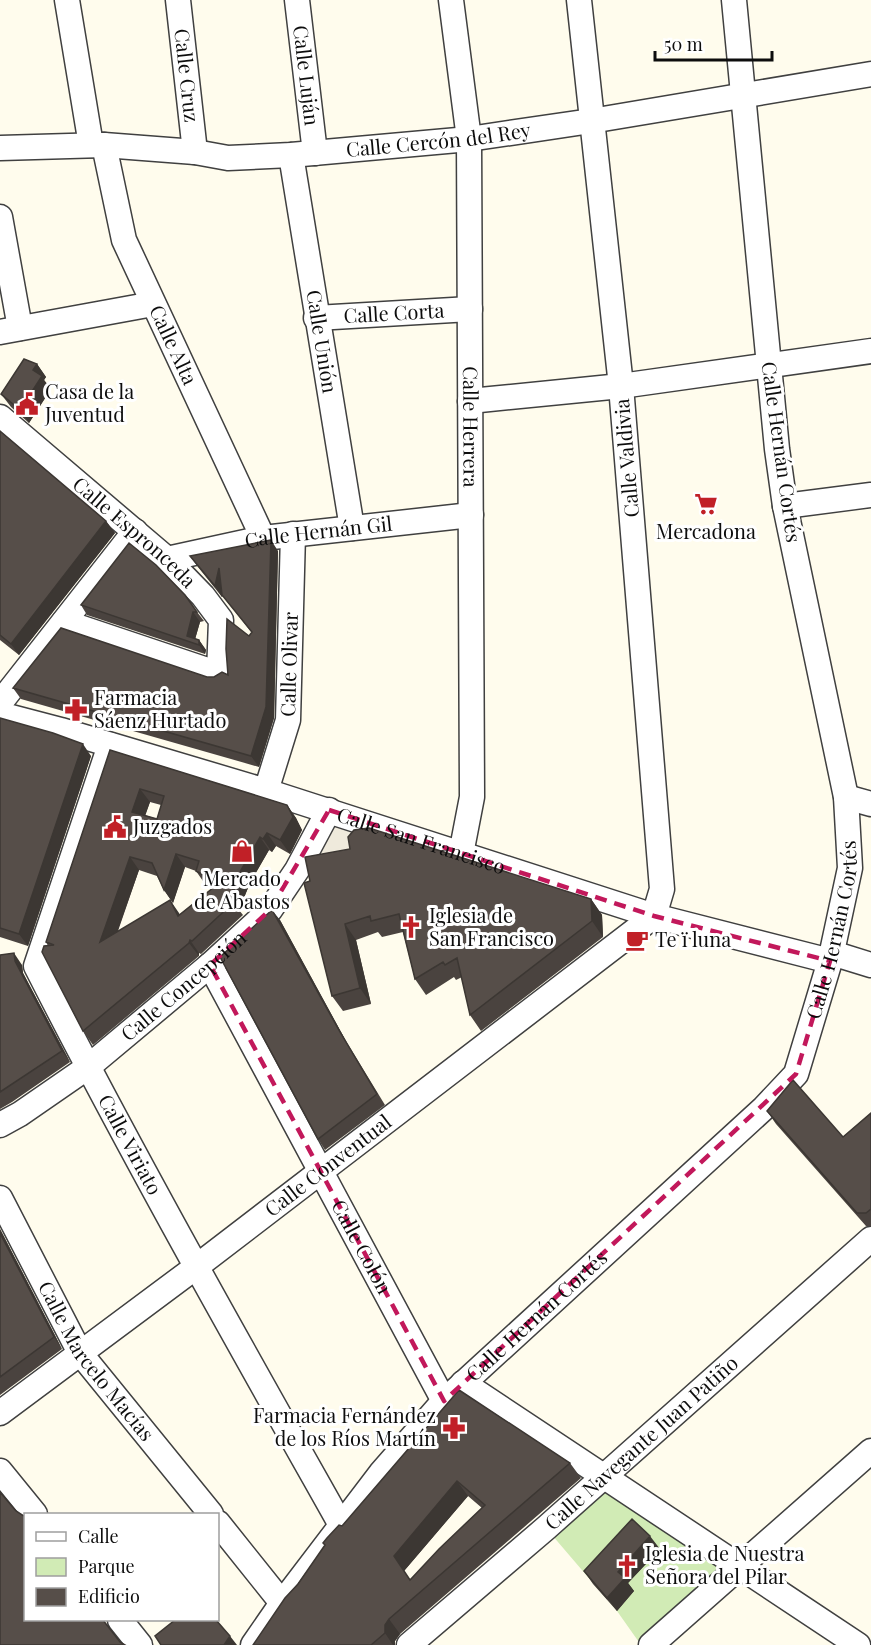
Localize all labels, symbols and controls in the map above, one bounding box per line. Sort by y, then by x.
street label: Calle Luján [288,24,327,127]
scale bar [655,24,772,62]
street label: Calle Cruz [169,27,207,124]
text: 50 m [664,32,703,56]
street label: Calle Cercón del Rey [345,115,532,162]
street label: Calle Unión [301,288,345,395]
street label: Calle Corta [343,296,445,328]
street label: Calle Alta [144,300,205,389]
street label: Calle Hernán Cortés [756,360,809,544]
street label: Calle Herrera [458,366,486,488]
place label: Casa de la Juventud [44,377,134,427]
public building icon: Casa de la Juventud [14,391,40,417]
street label: Calle Valdivia [607,397,644,519]
street label: Calle Espronceda [68,470,203,593]
supermarket icon: Mercadona [693,491,719,517]
street label: Calle Hernán Gil [242,509,394,554]
place label: Mercadona [656,517,756,544]
street label: Calle Olivar [273,611,303,717]
place label: Farmacia Sáenz Hurtado [94,683,226,733]
pharmacy icon: Farmacia Sáenz Hurtado [63,697,89,723]
street label: Calle San Francisco [334,800,509,879]
place label: Juzgados [132,812,212,839]
public building icon: Juzgados [102,814,128,840]
shop icon: Mercado de Abastos [229,838,255,864]
street label: Calle Hernán Cortés [798,840,862,1022]
place label: Mercado de Abastos [194,864,290,914]
place label: Iglesia de San Francisco [429,901,554,951]
church icon: Iglesia de San Francisco [398,914,424,940]
street label: Calle Concepción [115,924,251,1046]
place label: Te ï luna [655,925,731,952]
cafe icon: Te ï luna [624,927,650,953]
street label: Calle Viriato [93,1089,169,1199]
street label: Calle Conventual [259,1107,396,1222]
street label: Calle Colón [326,1194,399,1298]
street label: Calle Hernán Cortés [459,1243,612,1386]
street label: Calle Marcelo Macías [33,1276,161,1446]
street label: Calle Navegante Juan Patiño [538,1349,743,1535]
place label: Farmacia Fernández de los Ríos Martín [253,1401,436,1451]
pharmacy icon: Farmacia Fernández de los Ríos Martín [441,1415,467,1441]
legend [24,1513,219,1621]
text: Calle [78,1524,119,1548]
place label: Iglesia de Nuestra Señora del Pilar [645,1539,805,1589]
church icon: Iglesia de Nuestra Señora del Pilar [614,1553,640,1579]
text: Parque [78,1554,135,1578]
text: Edificio [78,1584,140,1608]

